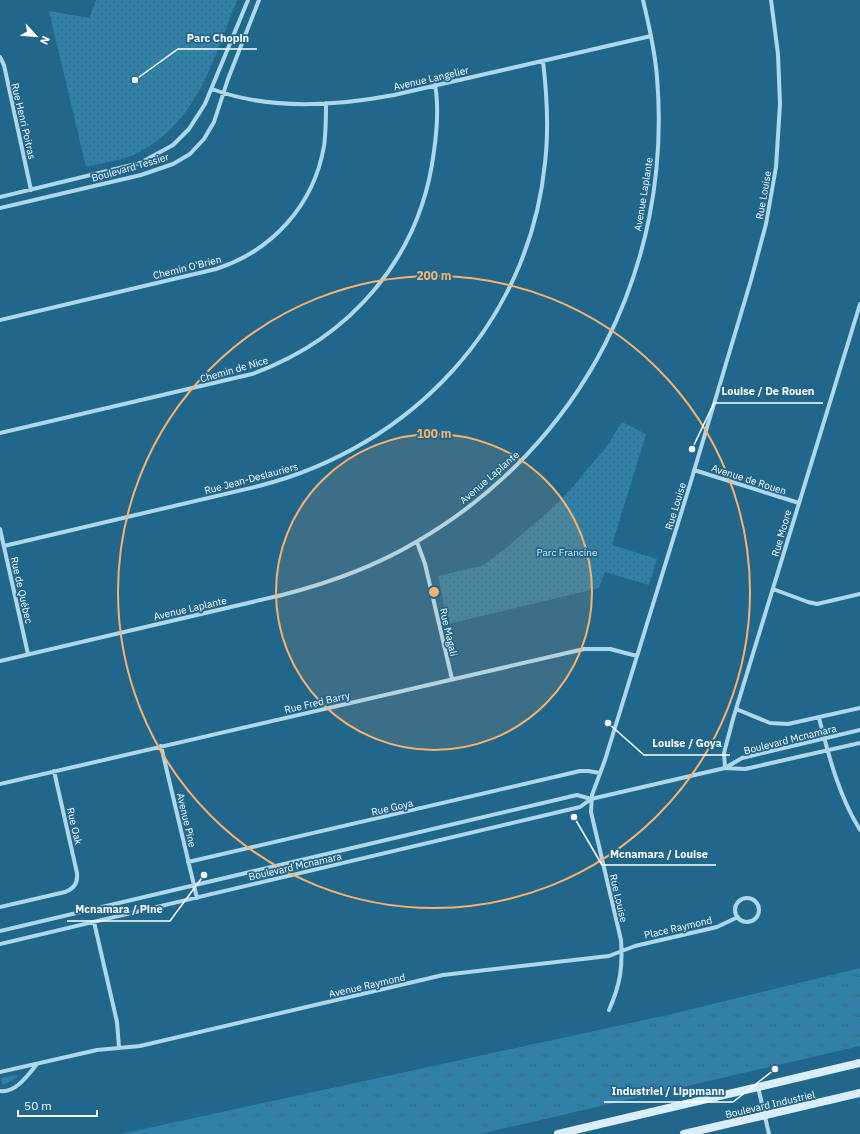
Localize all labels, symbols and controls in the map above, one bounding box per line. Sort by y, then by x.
north arrow [16,16,56,56]
callout: Parc Chopin [178,26,257,49]
text: Parc Chopin [187,31,249,45]
text: N [37,34,53,47]
street label: Avenue Langelier [392,63,470,93]
street label: Rue Henri Poitras [8,82,39,161]
street label: Boulevard Tessier [90,150,171,185]
street label: Avenue Laplante [631,156,656,232]
street label: Rue Louise [753,169,774,220]
street label: Chemin O'Brien [152,253,223,282]
text: 200 m [416,268,452,283]
street label: Chemin de Nice [199,353,270,385]
callout: Louise / De Rouen [714,380,823,403]
text: Louise / De Rouen [722,384,814,398]
text: 100 m [416,426,452,441]
street label: Avenue Laplante [457,448,522,507]
street label: Rue Jean-Deslauriers [203,460,300,497]
street label: Avenue de Rouen [710,461,788,498]
street label: Rue Louise [662,480,689,531]
street label: Rue Moore [769,508,795,558]
park label: Parc Francine [536,546,598,559]
street label: Rue de Québec [8,555,36,625]
centre of rings [427,585,441,599]
street label: Avenue Laplante [152,594,228,623]
street label: Rue Magali [437,607,460,658]
street label: Rue Fred Barry [283,689,351,716]
street label: Boulevard Mcnamara [742,722,838,757]
callout: Louise / Goya [644,732,730,755]
text: Louise / Goya [652,736,722,750]
street label: Avenue Pine [174,792,199,849]
street label: Rue Goya [370,796,415,819]
street label: Rue Oak [64,806,85,847]
callout: Mcnamara / Louise [602,842,716,865]
text: Mcnamara / Louise [610,847,708,861]
street label: Boulevard Mcnamara [247,849,344,884]
street label: Rue Louise [607,873,630,924]
callout: Mcnamara / Pine [67,898,170,921]
text: Mcnamara / Pine [75,902,163,916]
street label: Place Raymond [643,913,713,942]
street label: Avenue Raymond [328,970,407,1001]
callout: Industriel / Lippmann [604,1079,733,1102]
text: Industriel / Lippmann [611,1084,725,1098]
street label: Boulevard Industriel [724,1088,817,1121]
scale bar [18,1092,97,1118]
text: 50 m [24,1098,52,1113]

